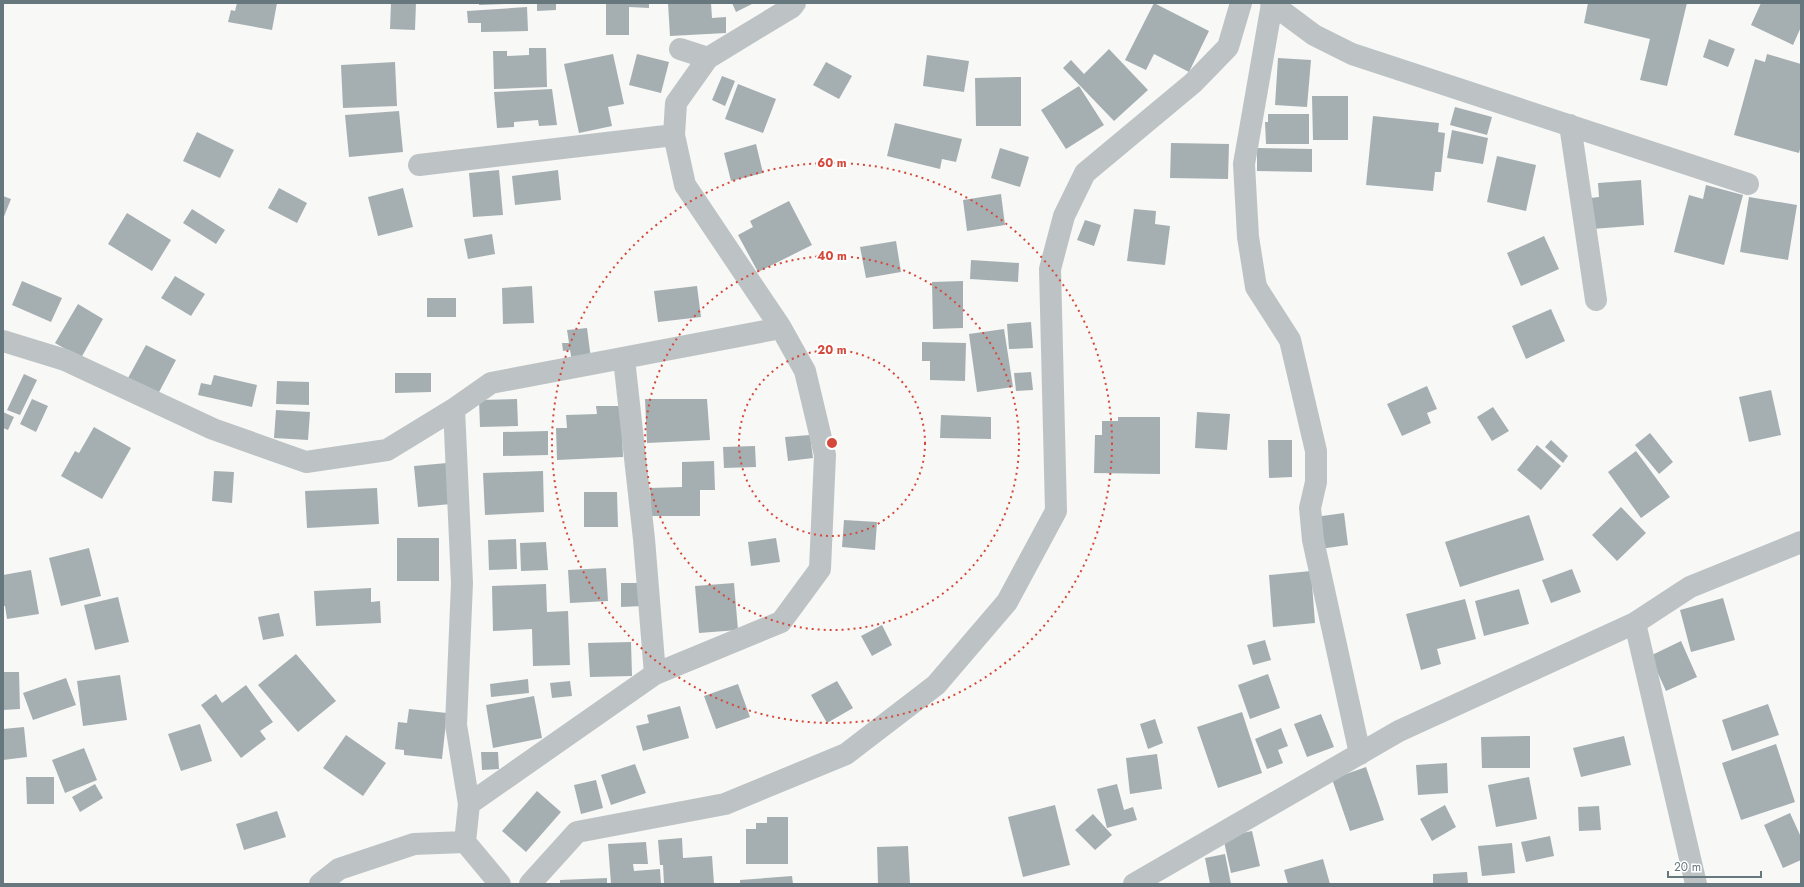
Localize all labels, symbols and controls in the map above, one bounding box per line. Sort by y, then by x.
text: 60 m [817,154,847,172]
text: 40 m [817,247,847,265]
text: 20 m [817,341,847,359]
centre of rings [825,436,839,450]
scale bar [1668,853,1761,879]
text: 20 m [1674,858,1701,876]

